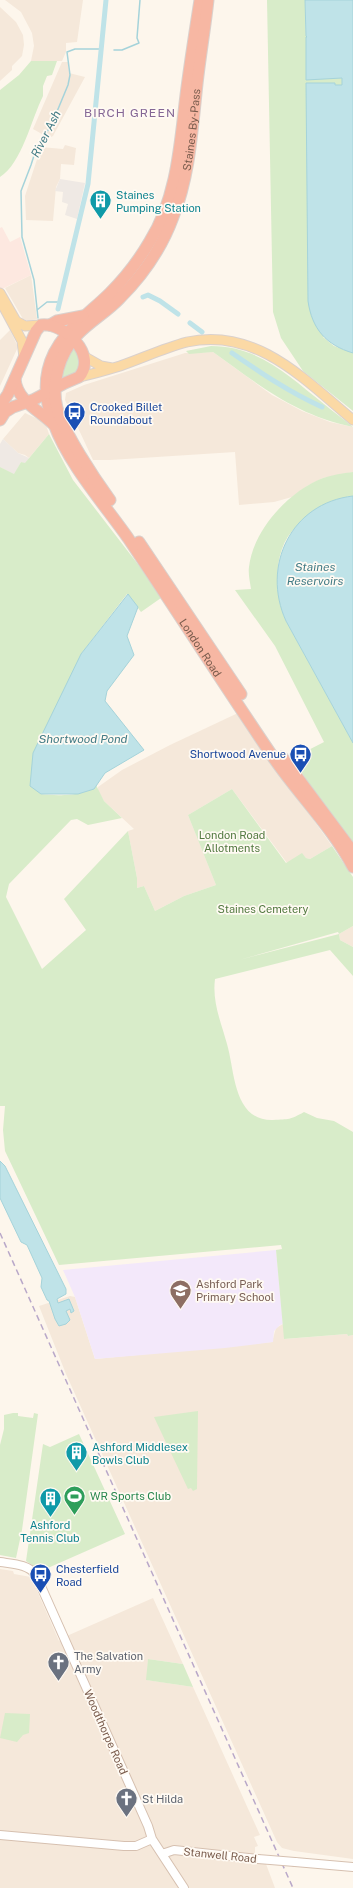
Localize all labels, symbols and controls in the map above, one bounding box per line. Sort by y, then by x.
street label: Staines By-Pass [180,88,202,172]
district label: BIRCH GREEN [84,106,176,120]
water label: River Ash [28,108,64,160]
building icon: Staines Pumping Station [87,188,113,221]
place label: Staines Pumping Station [116,189,201,214]
bus stop icon: Crooked Billet Roundabout [62,400,88,433]
place label: Crooked Billet Roundabout [90,401,162,426]
water label: Staines Reservoirs [287,560,344,588]
street label: London Road [177,617,224,679]
water label: Shortwood Pond [38,732,128,746]
bus stop icon: Shortwood Avenue [288,741,314,774]
place label: Shortwood Avenue [190,748,286,760]
park label: London Road Allotments [199,829,265,854]
park label: Staines Cemetery [218,903,309,915]
school or university icon: Ashford Park Primary School [168,1277,194,1310]
place label: Ashford Park Primary School [196,1278,274,1303]
building icon: Ashford Middlesex Bowls Club [63,1440,89,1473]
place label: Ashford Middlesex Bowls Club [92,1441,188,1466]
sports icon: WR Sports Club [61,1483,87,1516]
building icon: Ashford Tennis Club [37,1486,63,1519]
place label: WR Sports Club [90,1490,172,1502]
place label: Ashford Tennis Club [20,1519,80,1544]
bus stop icon: Chesterfield Road [27,1562,53,1595]
place label: Chesterfield Road [56,1563,119,1588]
church icon: The Salvation Army [45,1649,71,1682]
place label: The Salvation Army [74,1650,143,1675]
street label: Woodthorpe Road [82,1688,130,1776]
church icon: St Hilda [114,1786,140,1819]
place label: St Hilda [142,1793,183,1805]
street label: Stanwell Road [183,1845,257,1865]

